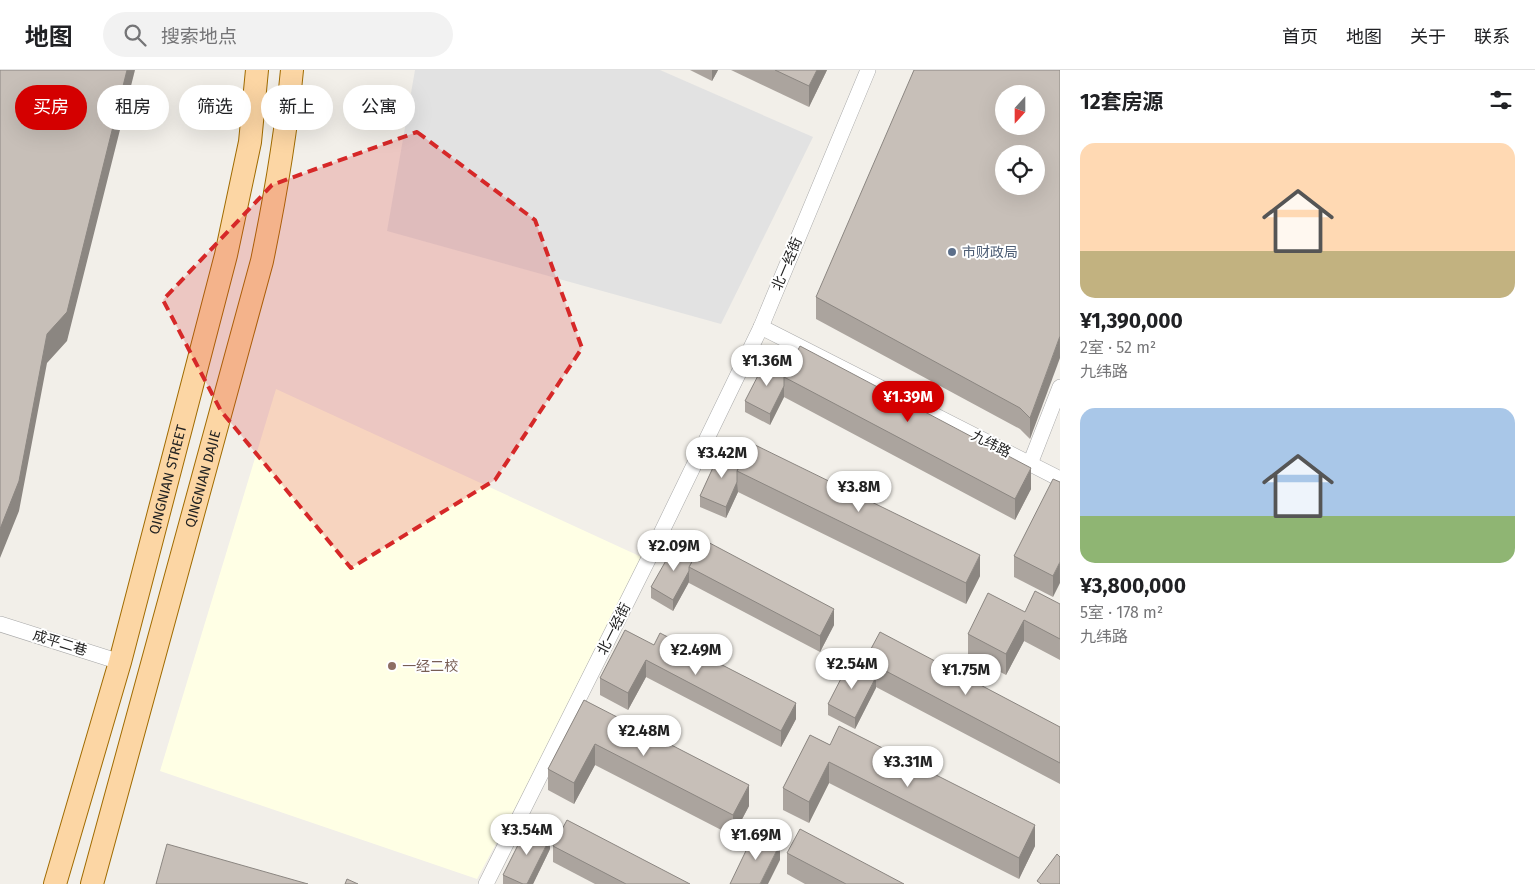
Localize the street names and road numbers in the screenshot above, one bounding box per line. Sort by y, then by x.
street label: 北一经街 [768,235,806,293]
street label: QINGNIAN STREET [145,422,190,536]
street label: 九纬路 [968,427,1014,461]
street label: QINGNIAN DAJIE [181,428,224,529]
street label: 北一经街 [594,600,634,658]
street label: 成平二巷 [31,627,89,659]

